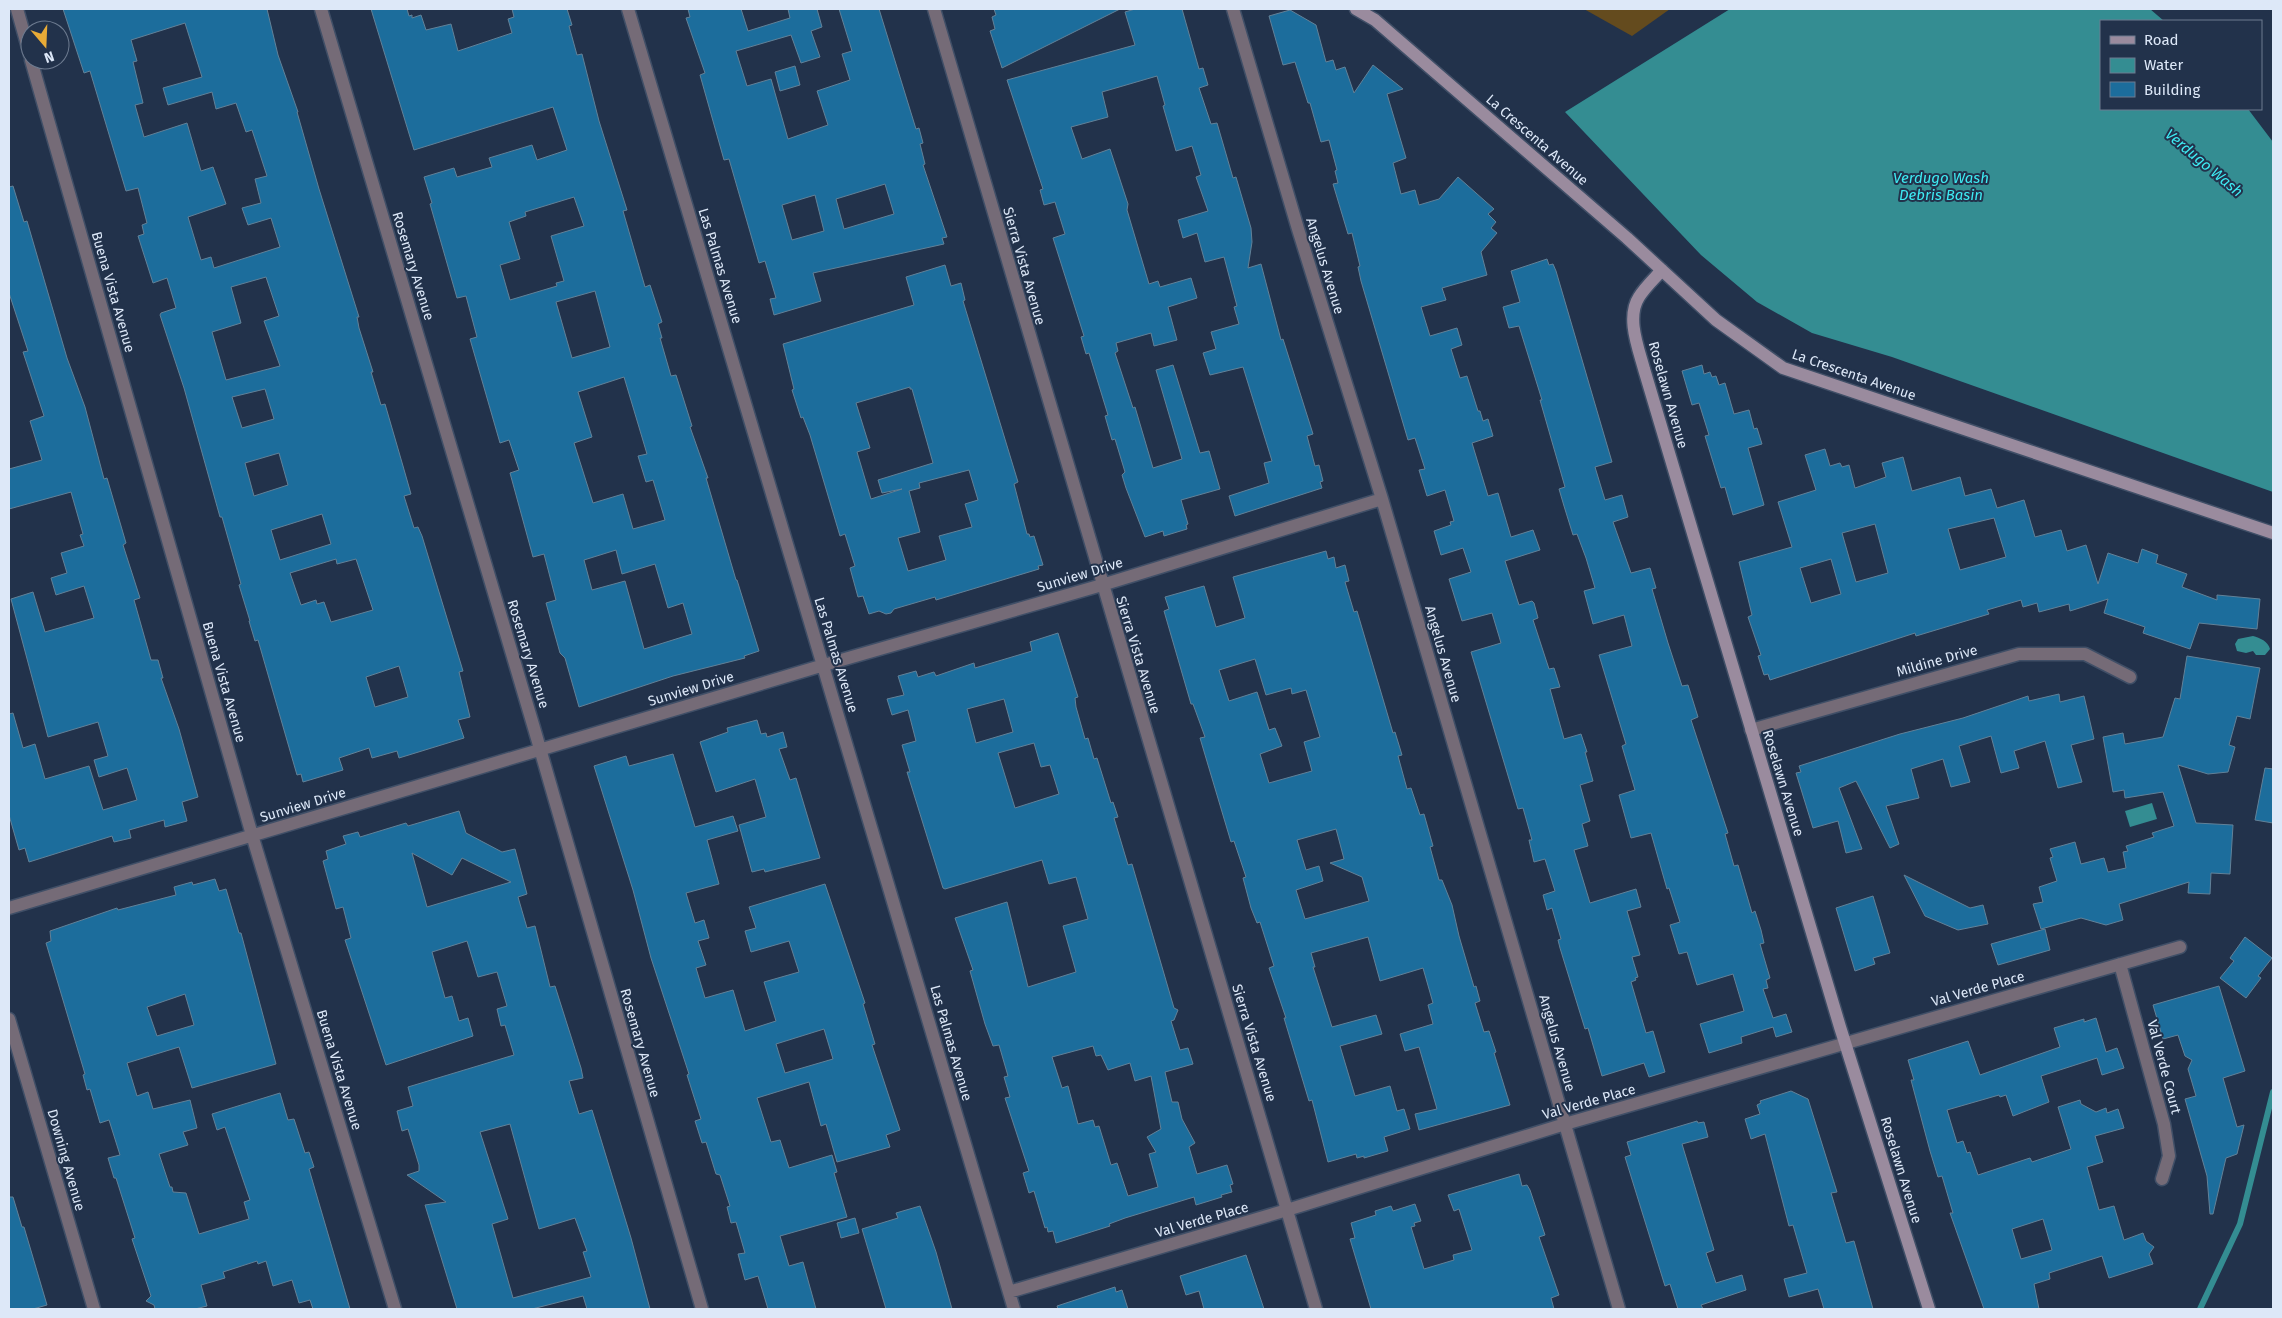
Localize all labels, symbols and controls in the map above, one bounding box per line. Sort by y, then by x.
north arrow [20,20,70,70]
legend [2100,20,2262,110]
text: Road [2144,31,2179,49]
text: N [42,47,56,66]
text: Water [2144,56,2183,74]
text: Building [2144,81,2200,99]
street label: La Crescenta Avenue [1482,91,1592,189]
water label: Verdugo Wash [2161,125,2247,201]
water label: Verdugo Wash Debris Basin [1893,169,1989,204]
street label: Sierra Vista Avenue [999,205,1049,327]
street label: Las Palmas Avenue [694,206,746,326]
street label: Rosemary Avenue [388,210,438,322]
street label: Angelus Avenue [1302,216,1348,316]
street label: Buena Vista Avenue [88,230,138,354]
street label: Roselawn Avenue [1645,339,1691,451]
street label: La Crescenta Avenue [1790,346,1918,404]
street label: Sunview Drive [1035,554,1125,596]
street label: Sierra Vista Avenue [1112,594,1164,716]
street label: Las Palmas Avenue [810,595,862,715]
street label: Rosemary Avenue [503,598,553,710]
street label: Angelus Avenue [1421,604,1465,704]
street label: Buena Vista Avenue [199,620,249,744]
street label: Mildine Drive [1894,641,1980,681]
street label: Sunview Drive [646,668,736,710]
street label: Roselawn Avenue [1759,728,1807,838]
street label: Sunview Drive [258,784,348,826]
street label: Val Verde Place [1930,968,2026,1010]
street label: Sierra Vista Avenue [1228,982,1280,1104]
street label: Las Palmas Avenue [926,983,976,1103]
street label: Rosemary Avenue [616,986,664,1100]
street label: Angelus Avenue [1535,993,1579,1093]
street label: Buena Vista Avenue [313,1008,365,1132]
street label: Val Verde Court [2143,1018,2185,1117]
street label: Val Verde Place [1541,1081,1637,1123]
street label: Downing Avenue [43,1107,89,1213]
street label: Roselawn Avenue [1877,1115,1925,1225]
street label: Val Verde Place [1154,1199,1250,1241]

